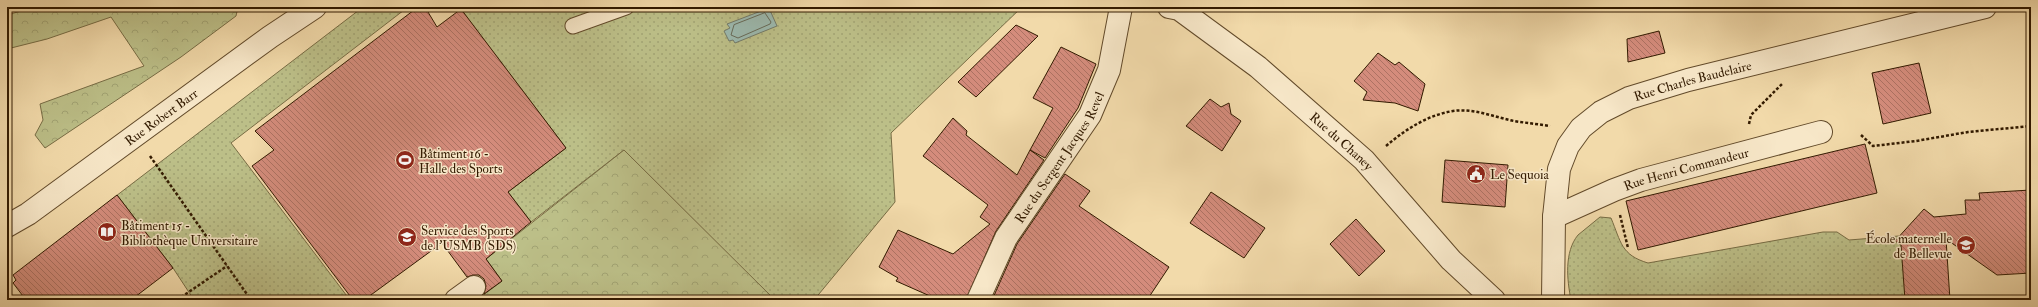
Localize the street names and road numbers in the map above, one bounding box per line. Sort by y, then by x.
street label: Rue Charles Baudelaire [1632,58,1754,105]
street label: Rue Robert Barr [122,85,201,150]
street label: Rue du Sergent Jacques Revel [1012,89,1108,226]
street label: Rue du Chaney [1306,109,1376,175]
street label: Rue Henri Commandeur [1621,145,1751,195]

